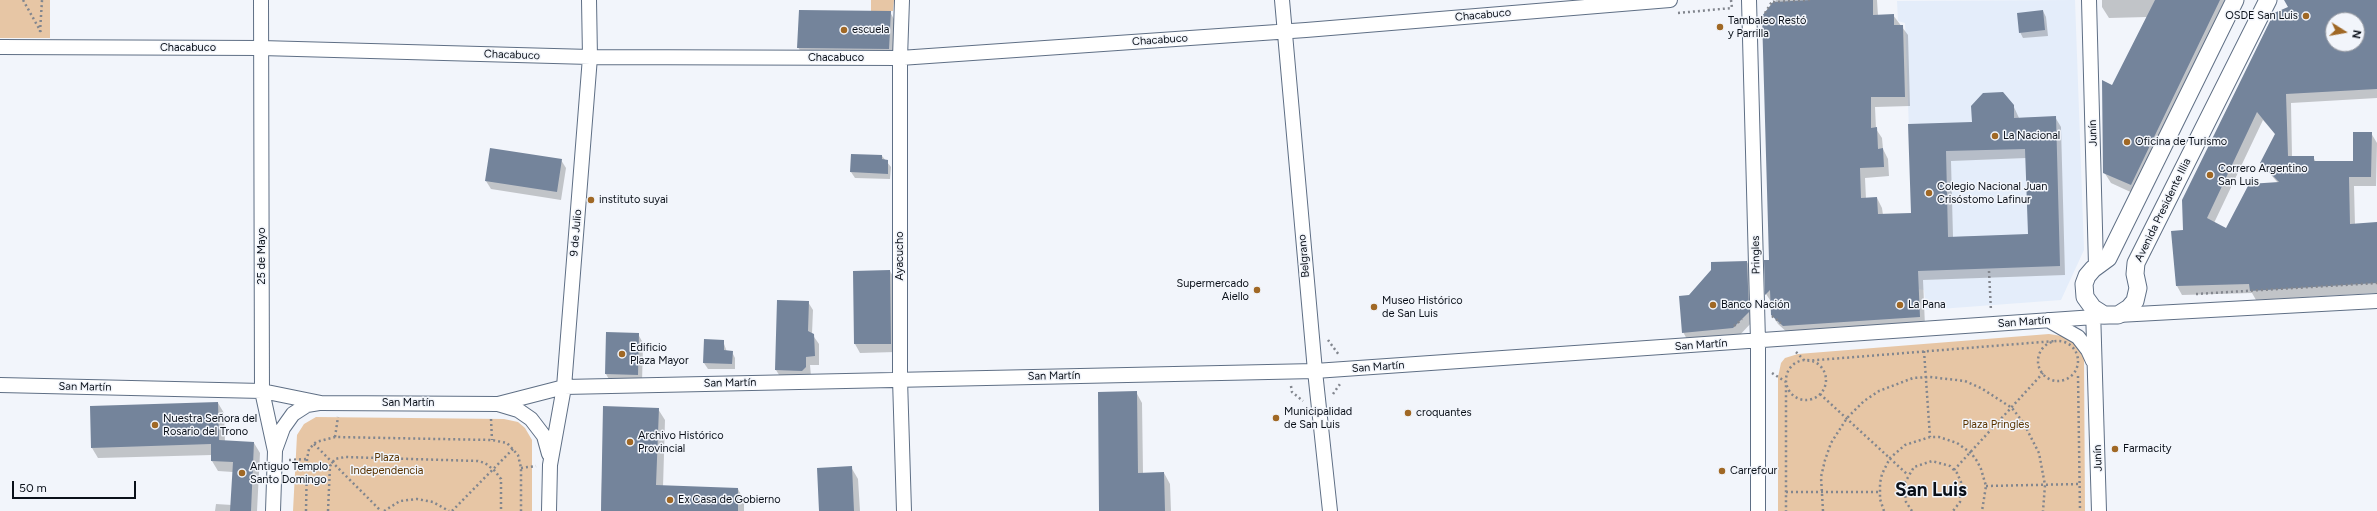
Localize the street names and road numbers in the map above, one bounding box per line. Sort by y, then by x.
street label: Chacabuco [1454,6,1512,24]
street label: Chacabuco [1132,31,1188,49]
street label: Chacabuco [160,41,216,55]
street label: Chacabuco [484,47,540,63]
street label: Chacabuco [808,51,864,65]
street label: Junín [2086,119,2100,147]
street label: Avenida Presidente Illia [2132,156,2194,264]
street label: 9 de Julio [567,209,585,257]
street label: 25 de Mayo [255,227,269,285]
street label: Ayacucho [893,231,907,281]
street label: Belgrano [1296,234,1312,278]
street label: Pringles [1749,236,1763,274]
street label: San Martín [1997,314,2051,330]
street label: San Martín [1674,337,1728,353]
street label: San Martín [1351,359,1405,375]
street label: San Martín [1028,369,1080,383]
street label: San Martín [704,376,756,390]
street label: San Martín [59,380,111,394]
street label: San Martín [382,396,434,410]
street label: Junín [2091,444,2105,472]

